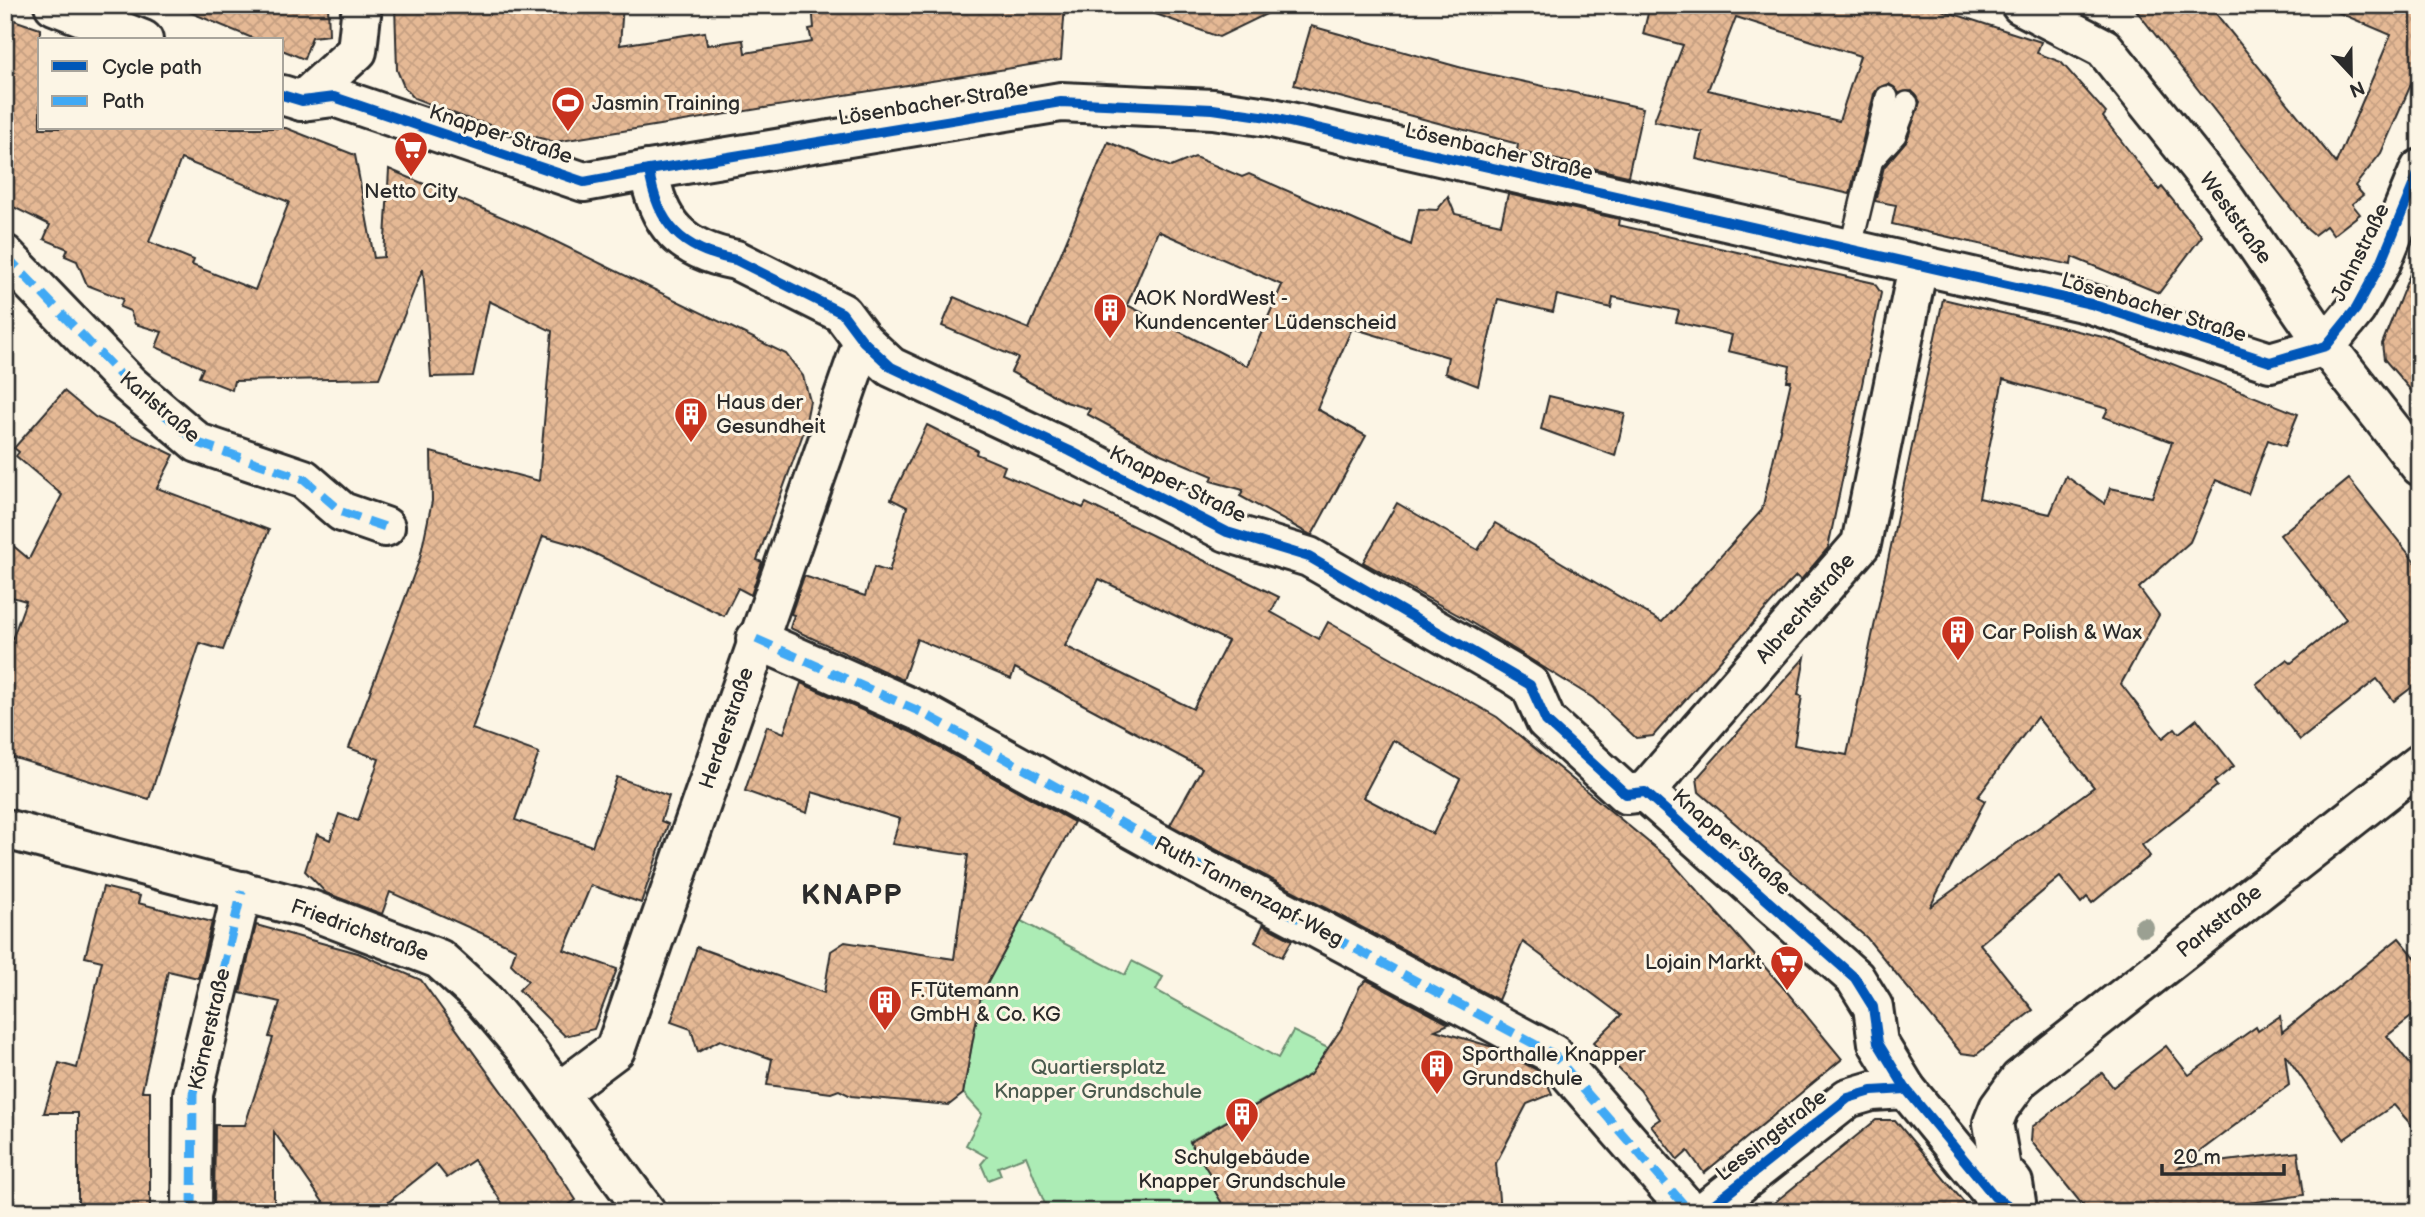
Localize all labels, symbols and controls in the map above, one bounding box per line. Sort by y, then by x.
legend [38,38,284,130]
north arrow [2316,38,2386,108]
text: Cycle path [102,55,202,80]
text: N [2346,75,2368,102]
street label: Lösenbacher Straße [836,76,1030,131]
sports icon: Jasmin Training [549,84,587,133]
text: Path [102,89,144,114]
place label: Jasmin Training [592,91,740,116]
street label: Knapper Straße [426,100,576,169]
street label: Lösenbacher Straße [1402,118,1595,185]
supermarket icon: Netto City [392,129,430,178]
street label: Weststraße [2194,168,2277,269]
place label: Netto City [364,179,458,204]
street label: Jahnstraße [2326,199,2395,305]
street label: Lösenbacher Straße [2058,267,2249,348]
place label: AOK NordWest - Kundencenter Lüdenscheid [1134,286,1397,335]
building icon: AOK NordWest - Kundencenter Lüdenscheid [1091,291,1129,340]
street label: Karlstraße [114,366,205,448]
place label: Haus der Gesundheit [716,390,826,439]
building icon: Haus der Gesundheit [672,395,710,444]
street label: Knapper Straße [1105,440,1250,528]
street label: Albrechtstraße [1751,548,1860,669]
building icon: Car Polish & Wax [1939,613,1977,662]
place label: Car Polish & Wax [1982,620,2142,645]
street label: Herderstraße [694,664,759,792]
street label: Knapper Straße [1667,784,1796,901]
street label: Ruth-Tannenzapf-Weg [1150,831,1348,952]
district label: KNAPP [801,879,903,912]
street label: Parkstraße [2172,880,2267,963]
street label: Friedrichstraße [287,894,432,967]
supermarket icon: Lojain Markt [1768,943,1806,992]
place label: Lojain Markt [1645,950,1763,975]
street label: Körnerstraße [183,966,236,1093]
place label: F.Tütemann GmbH & Co. KG [910,978,1061,1027]
building icon: F.Tütemann GmbH & Co. KG [866,983,904,1032]
place label: Sporthalle Knapper Grundschule [1462,1042,1646,1091]
building icon: Sporthalle Knapper Grundschule [1418,1047,1456,1096]
park label: Quartiersplatz Knapper Grundschule [994,1055,1202,1104]
street label: Lessingstraße [1711,1084,1832,1186]
building icon: Schulgebäude Knapper Grundschule [1223,1095,1261,1144]
scale bar [2162,1133,2285,1177]
place label: Schulgebäude Knapper Grundschule [1138,1145,1346,1194]
text: 20 m [2173,1145,2221,1170]

